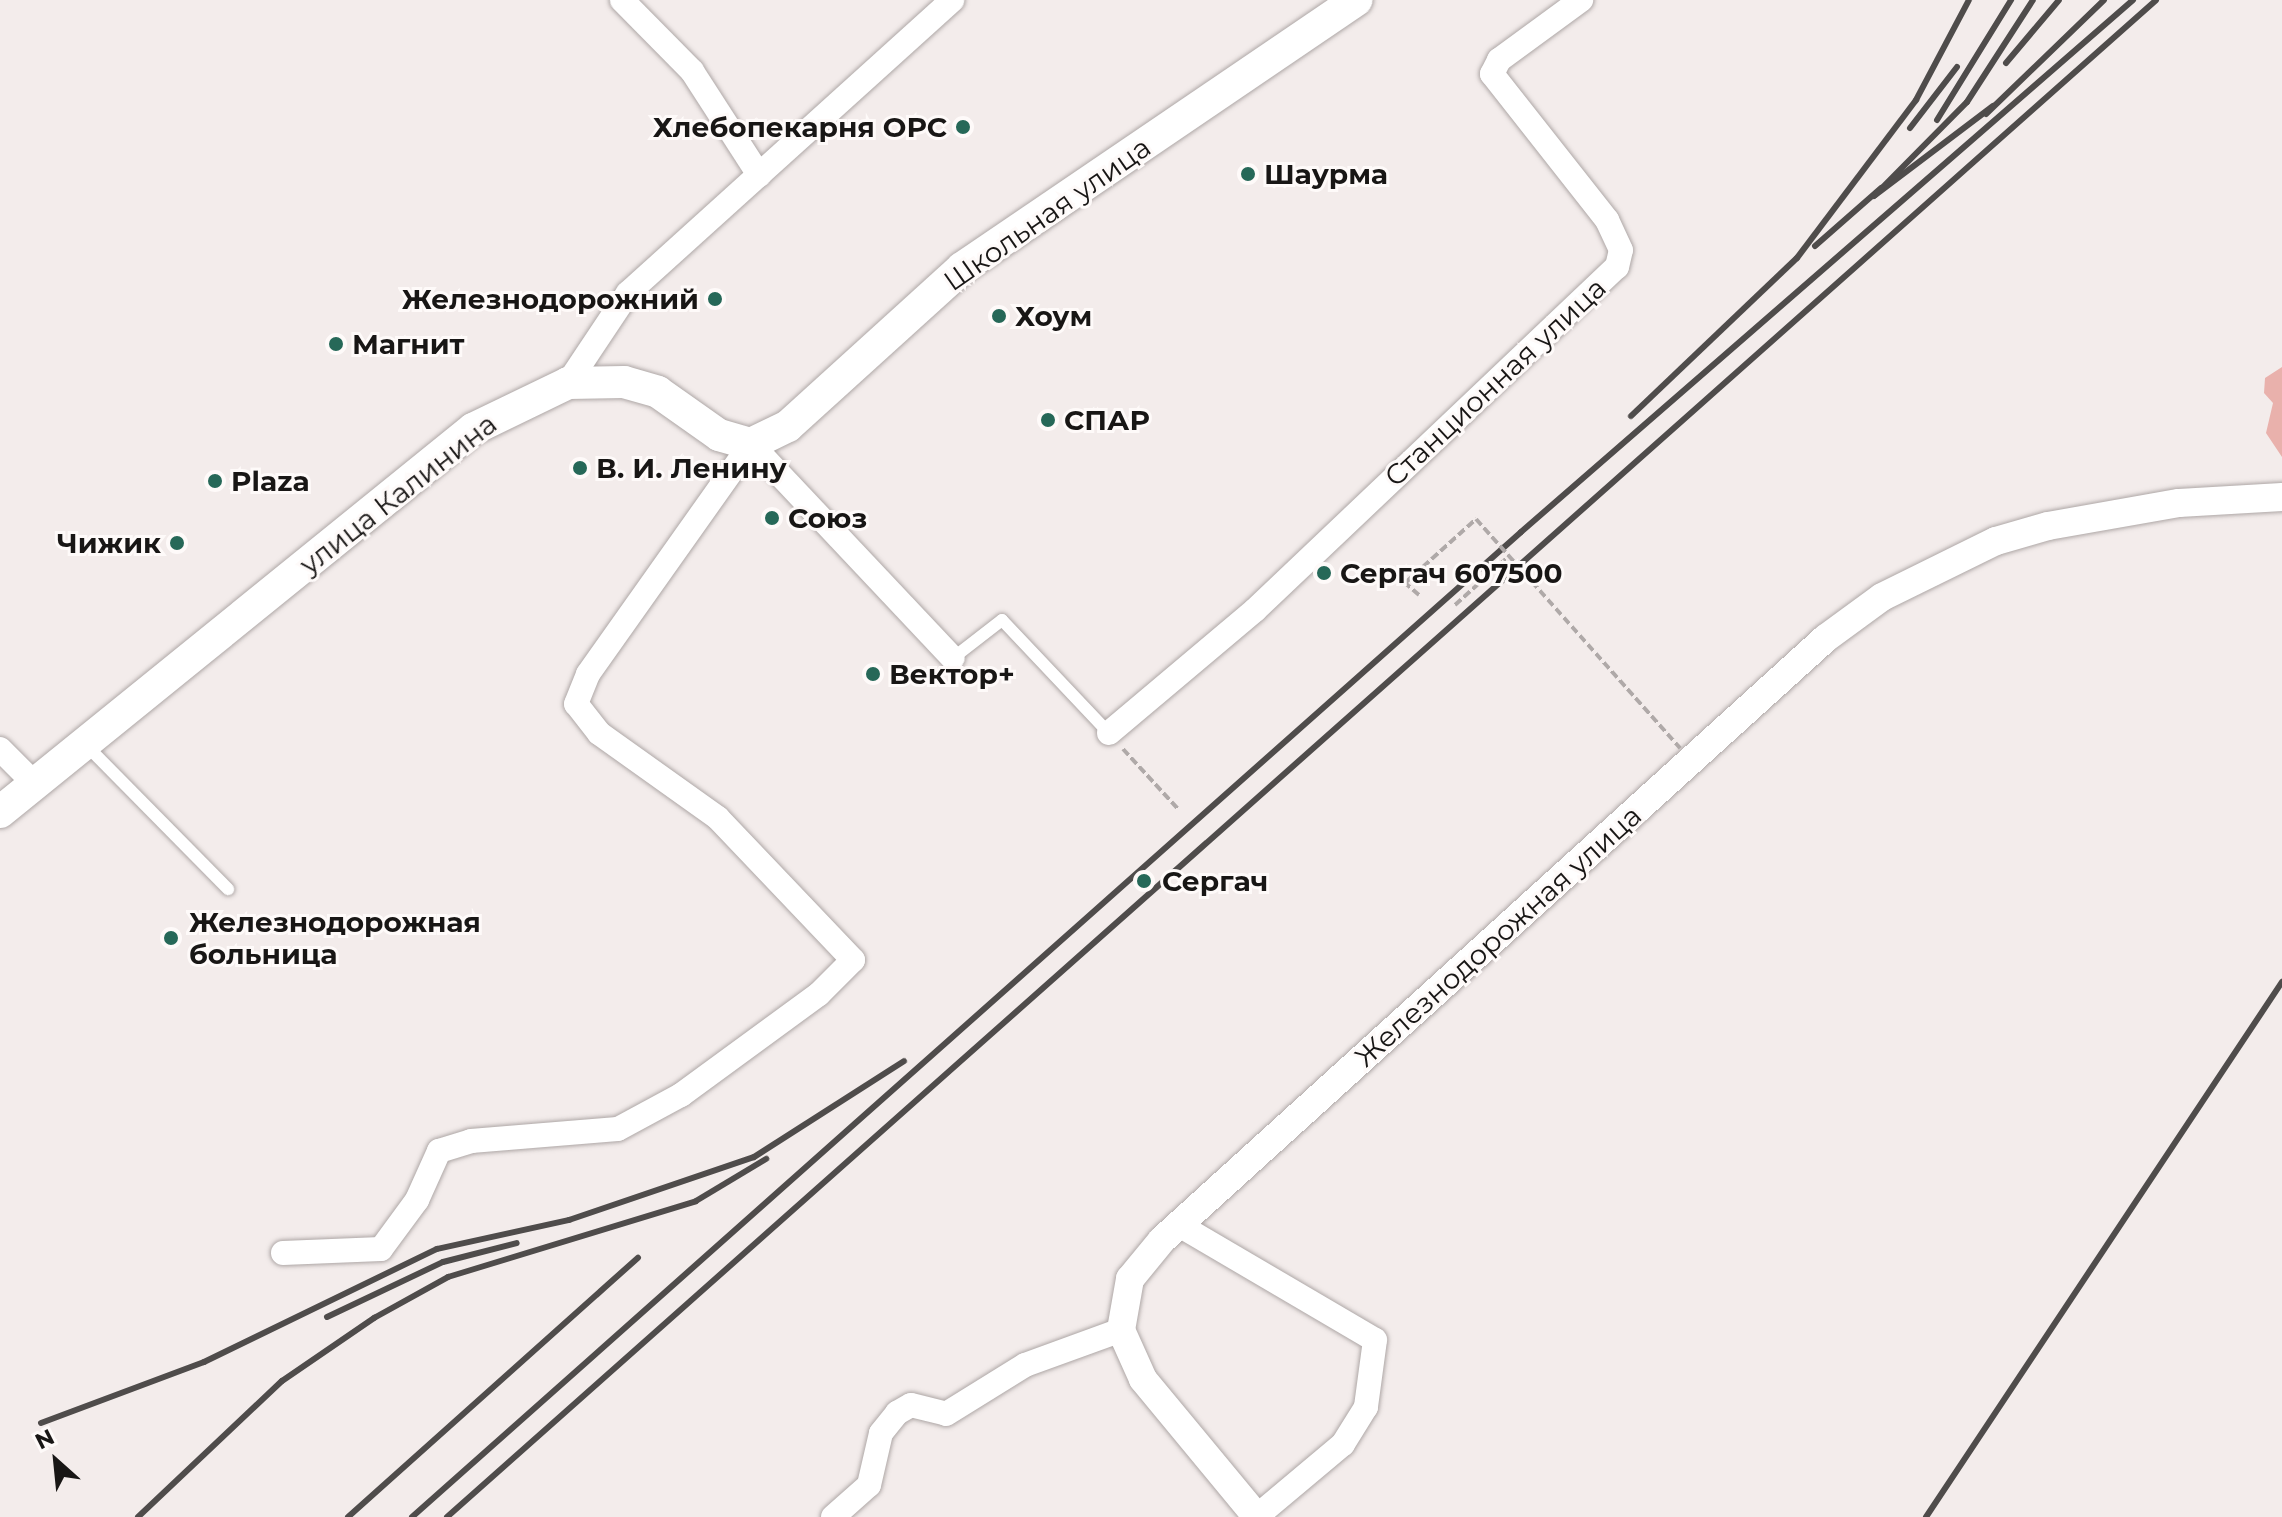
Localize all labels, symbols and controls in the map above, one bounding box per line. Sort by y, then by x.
place label: Хлебопекарня ОРС [653,110,947,144]
marker: Хлебопекарня ОРС [954,118,972,136]
street label: Школьная улица [937,130,1157,298]
place label: Шаурма [1264,157,1388,191]
marker: Шаурма [1239,165,1257,183]
street label: Станционная улица [1377,271,1613,493]
place label: Железнодорожний [402,282,699,316]
marker: Железнодорожний [706,290,724,308]
place label: Хоум [1015,299,1092,333]
marker: Хоум [990,307,1008,325]
place label: Магнит [352,327,465,361]
marker: Магнит [327,335,345,353]
place label: СПАР [1064,403,1150,437]
street label: улица Калинина [293,407,503,581]
marker: СПАР [1039,411,1057,429]
place label: В. И. Ленину [596,451,787,485]
marker: В. И. Ленину [571,459,589,477]
place label: Plaza [231,464,310,498]
marker: Plaza [206,472,224,490]
place label: Союз [788,501,867,535]
marker: Союз [763,509,781,527]
place label: Чижик [57,526,161,560]
marker: Чижик [168,534,186,552]
place label: Сергач 607500 [1340,556,1563,590]
marker: Сергач 607500 [1315,564,1333,582]
place label: Вектор+ [889,657,1015,691]
marker: Вектор+ [864,665,882,683]
street label: Железнодорожная улица [1348,798,1648,1074]
place label: Сергач [1162,864,1268,898]
marker: Сергач [1133,870,1155,892]
place label: Железнодорожная больница [189,905,481,971]
marker: Железнодорожная больница [160,927,182,949]
north arrow [16,1421,96,1501]
text: N [31,1423,59,1455]

